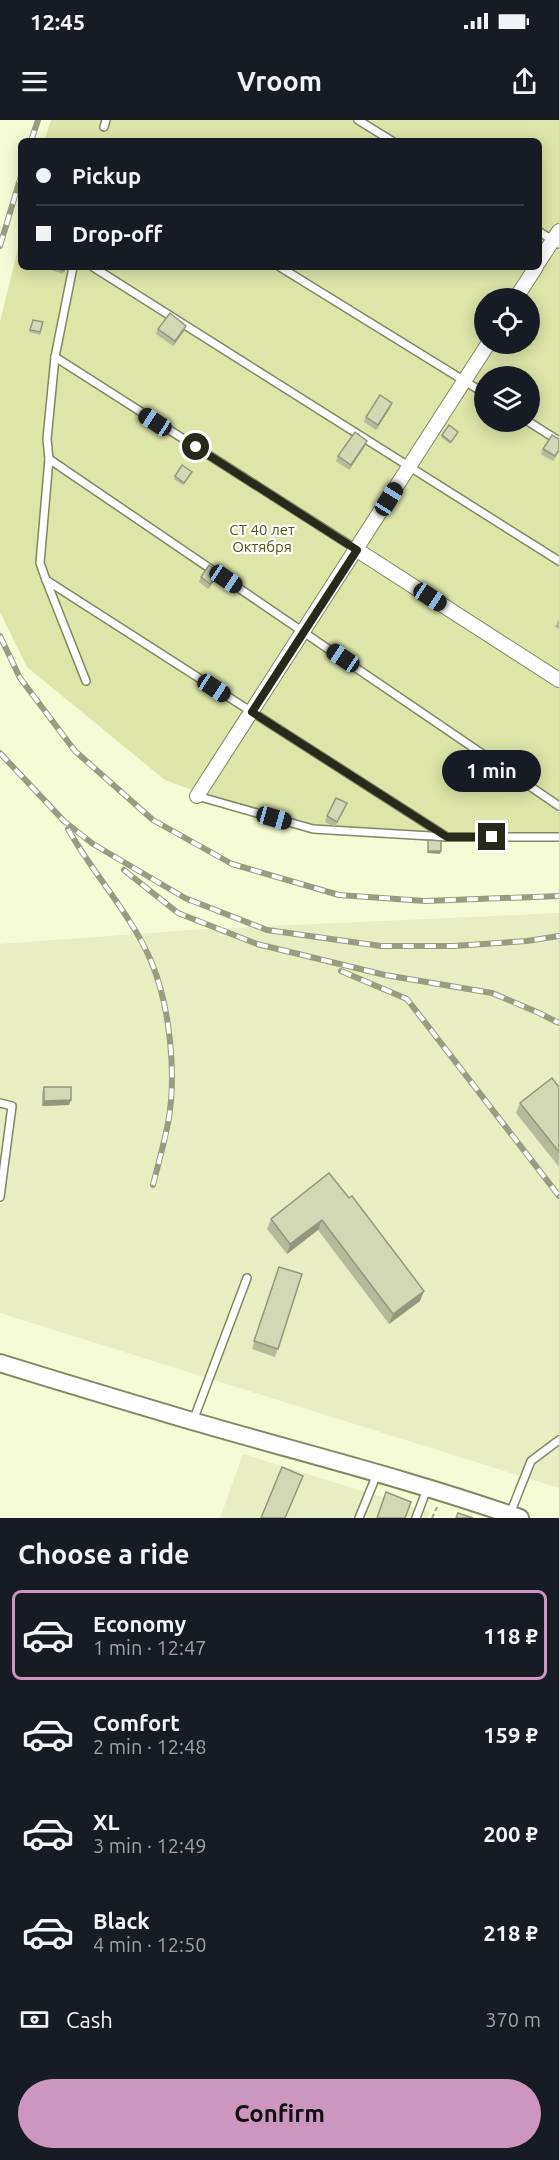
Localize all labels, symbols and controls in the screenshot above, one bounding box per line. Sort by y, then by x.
text: 12:45 [30,9,85,34]
icon: menu [18,65,51,98]
icon: share [508,65,541,98]
text: Vroom [237,66,322,96]
text: Pickup [72,163,141,188]
text: Drop-off [72,221,162,246]
map controls [474,288,540,432]
button: locate [474,288,540,354]
button: layers [474,366,540,432]
car [135,405,175,439]
route start [182,433,209,460]
car [372,479,406,519]
park label: СТ 40 лет Октября [229,521,295,555]
car [206,561,246,597]
car [410,580,450,614]
car [323,640,363,676]
car [194,671,234,705]
callout: 1 min [442,750,542,792]
text: 1 min [466,759,517,782]
car [254,804,294,832]
route end [478,823,505,850]
text: Choose a ride [18,1539,190,1569]
icon: car [21,1608,75,1662]
text: Economy [93,1611,186,1636]
text: 118 ₽ [483,1623,538,1648]
text: 1 min · 12:47 [93,1636,207,1659]
icon: car [21,1707,75,1761]
text: Comfort [93,1710,180,1735]
text: 159 ₽ [483,1722,538,1747]
text: 2 min · 12:48 [93,1735,207,1758]
icon: car [21,1806,75,1860]
text: XL [93,1809,120,1834]
text: 200 ₽ [483,1821,538,1846]
text: 3 min · 12:49 [93,1834,207,1857]
icon: car [21,1905,75,1959]
text: Black [93,1908,150,1933]
text: 218 ₽ [483,1920,538,1945]
text: 4 min · 12:50 [93,1933,207,1956]
icon: cash [18,2003,51,2036]
text: Cash [66,2007,113,2032]
text: 370 m [485,2008,541,2031]
button: Confirm [18,2079,541,2148]

